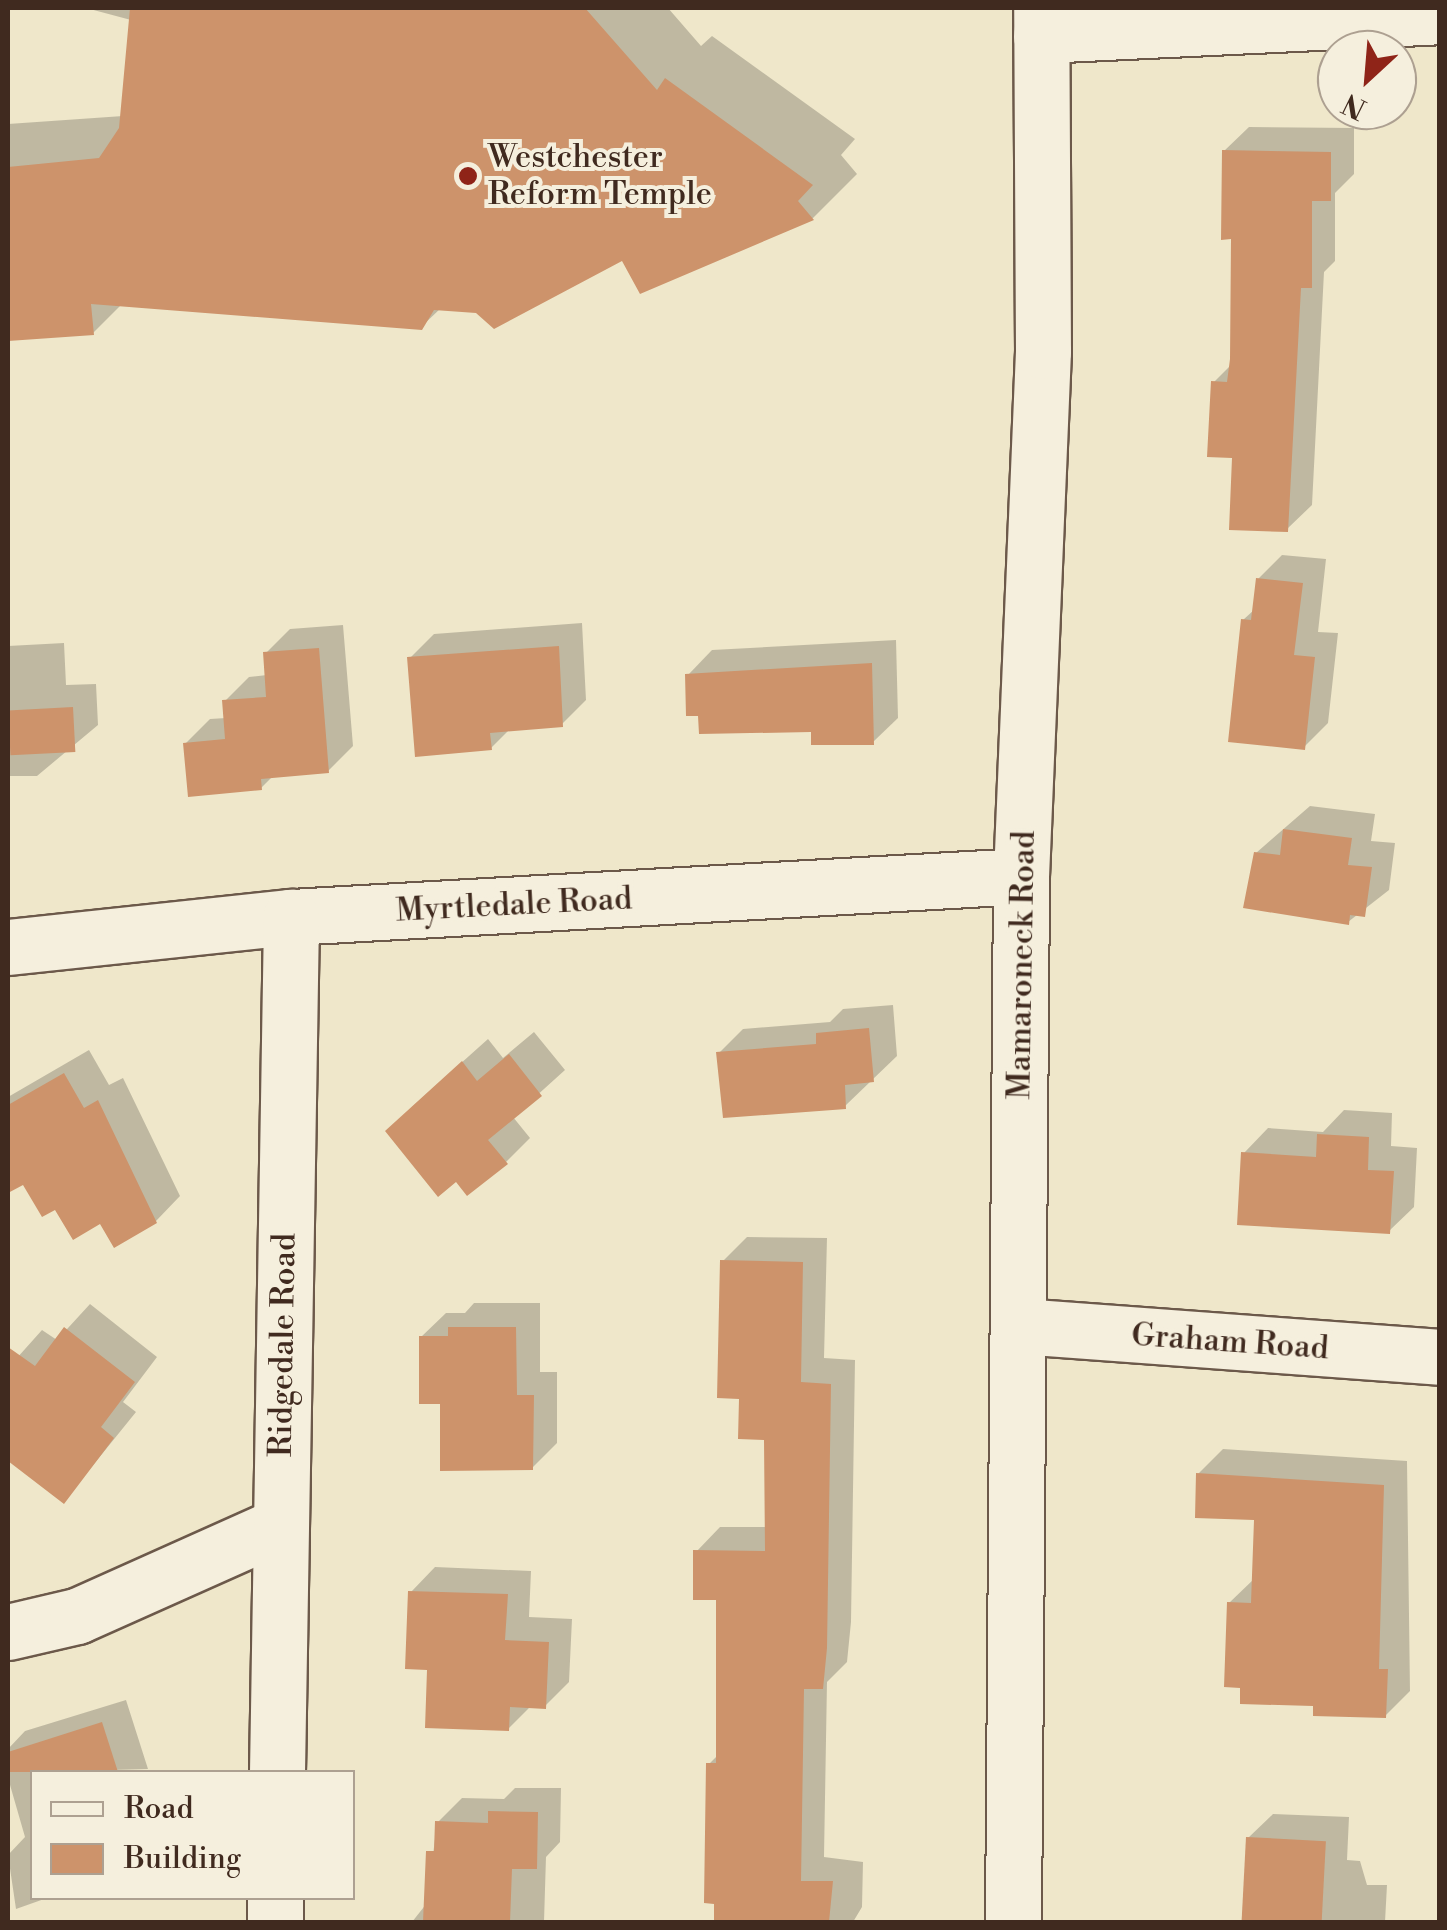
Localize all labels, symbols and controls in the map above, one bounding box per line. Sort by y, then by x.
north arrow [1317,30,1417,130]
text: N [1337,85,1372,126]
place label: Westchester Reform Temple [488,139,712,214]
marker: Westchester Reform Temple [457,165,479,187]
street label: Mamaroneck Road [1000,830,1044,1100]
street label: Myrtledale Road [395,880,633,930]
street label: Ridgedale Road [262,1233,304,1457]
street label: Graham Road [1130,1316,1330,1368]
legend [30,1770,355,1900]
text: Road [124,1790,194,1828]
text: Building [124,1840,241,1878]

